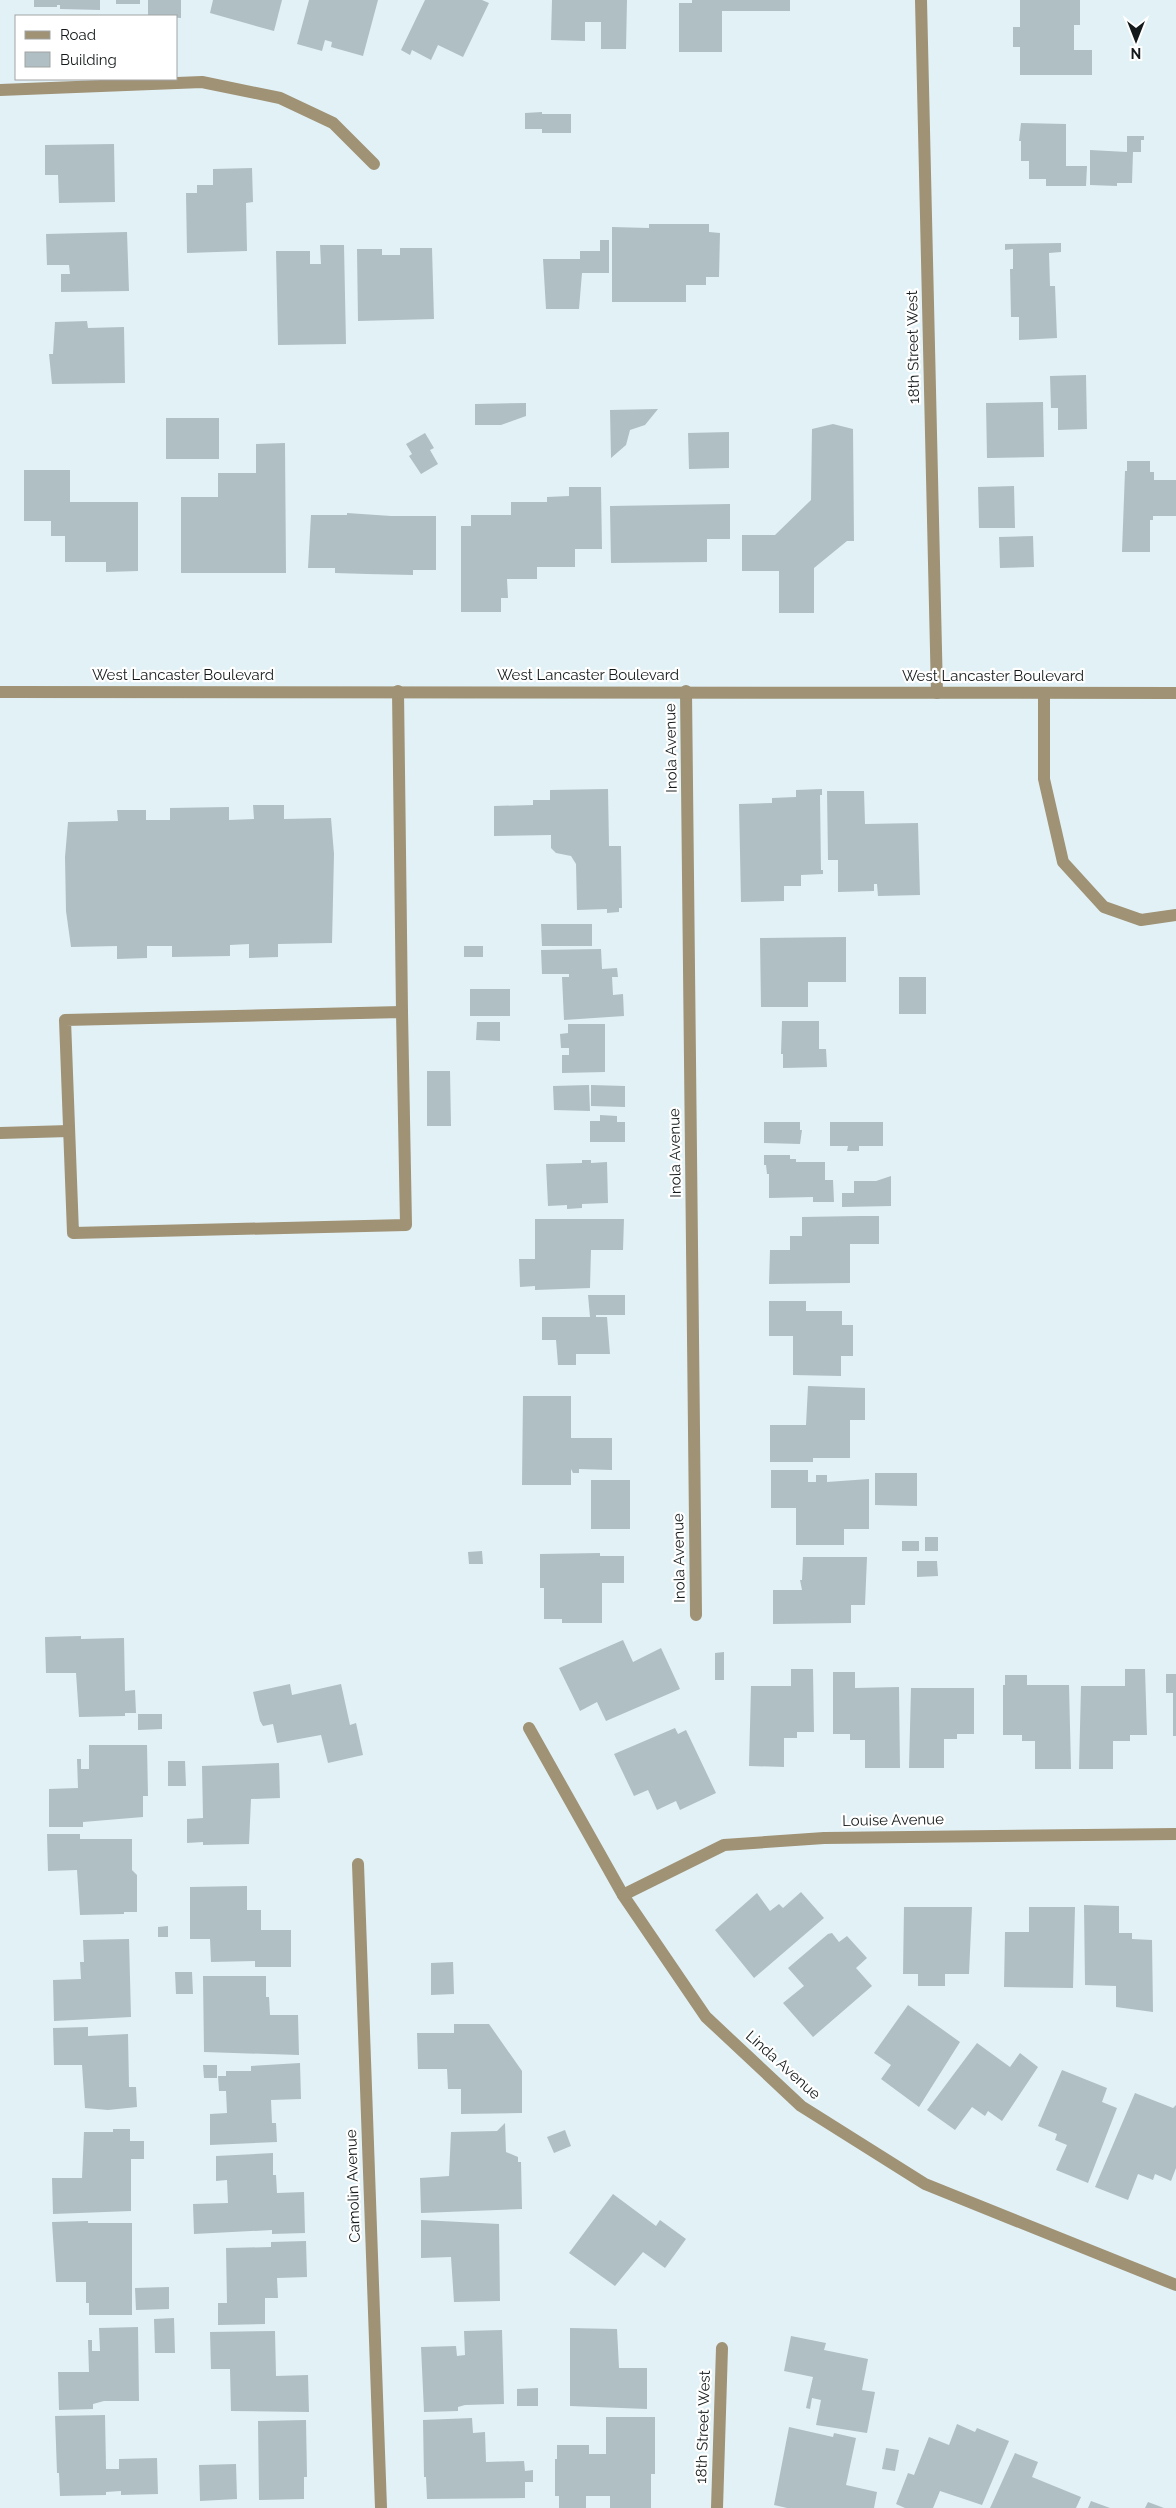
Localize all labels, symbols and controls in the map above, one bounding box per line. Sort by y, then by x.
legend [15,15,178,80]
north arrow [1111,15,1161,65]
text: Road [60,26,96,44]
text: N [1131,45,1141,61]
text: Building [60,51,117,69]
street label: 18th Street West [903,290,923,404]
street label: West Lancaster Boulevard [92,666,274,684]
street label: West Lancaster Boulevard [497,666,679,684]
street label: West Lancaster Boulevard [902,667,1084,685]
street label: Inola Avenue [661,703,681,793]
street label: Inola Avenue [665,1108,685,1198]
street label: Inola Avenue [669,1513,689,1603]
street label: Louise Avenue [842,1810,944,1830]
street label: Linda Avenue [742,2027,824,2103]
street label: Camolin Avenue [342,2129,364,2243]
street label: 18th Street West [692,2370,714,2484]

